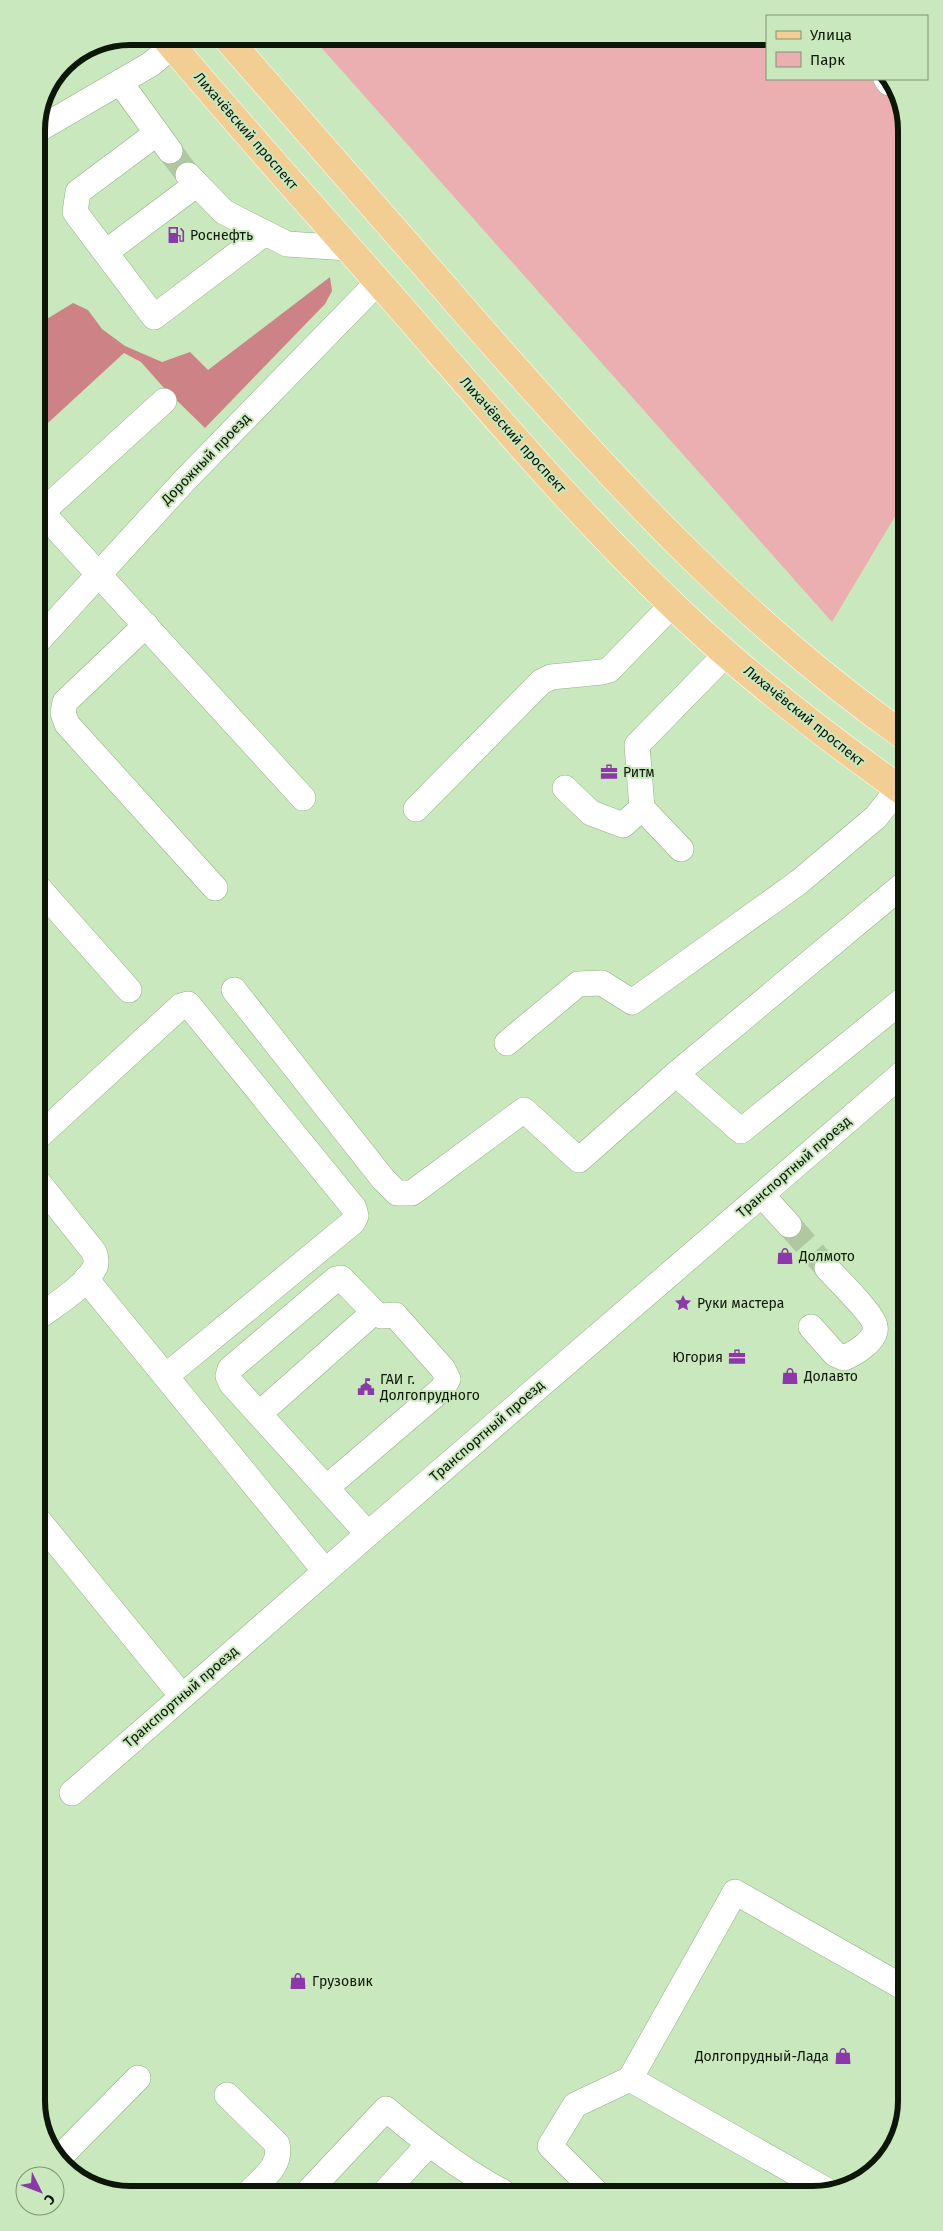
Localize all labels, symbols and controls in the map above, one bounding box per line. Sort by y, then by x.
legend [766,15,928,80]
text: Улица [810,26,852,44]
text: Парк [810,51,845,69]
street label: Лихачёвский проспект [190,69,302,194]
fuel station icon: Роснефть [166,225,186,245]
place label: Роснефть [190,227,253,244]
street label: Лихачёвский проспект [456,373,570,497]
street label: Дорожный проезд [157,410,254,509]
street label: Лихачёвский проспект [740,662,868,770]
office icon: Ритм [599,762,619,782]
place label: Ритм [623,764,655,781]
street label: Транспортный проезд [733,1113,855,1221]
shop icon: Долмото [775,1246,795,1266]
place label: Долмото [798,1248,855,1265]
place icon: Руки мастера [673,1293,693,1313]
place label: Руки мастера [697,1295,784,1312]
office icon: Югория [727,1347,747,1367]
place label: Югория [672,1349,723,1366]
shop icon: Долавто [780,1366,800,1386]
place label: Долавто [803,1368,858,1385]
place label: ГАИ г. Долгопрудного [379,1371,480,1404]
public building icon: ГАИ г. Долгопрудного [356,1377,376,1397]
street label: Транспортный проезд [426,1377,548,1485]
street label: Транспортный проезд [120,1643,242,1751]
shop icon: Грузовик [288,1971,308,1991]
place label: Грузовик [312,1973,374,1990]
shop icon: Долгопрудный-Лада [833,2046,853,2066]
place label: Долгопрудный-Лада [694,2048,829,2065]
north arrow [15,2166,65,2216]
text: С [40,2191,58,2208]

